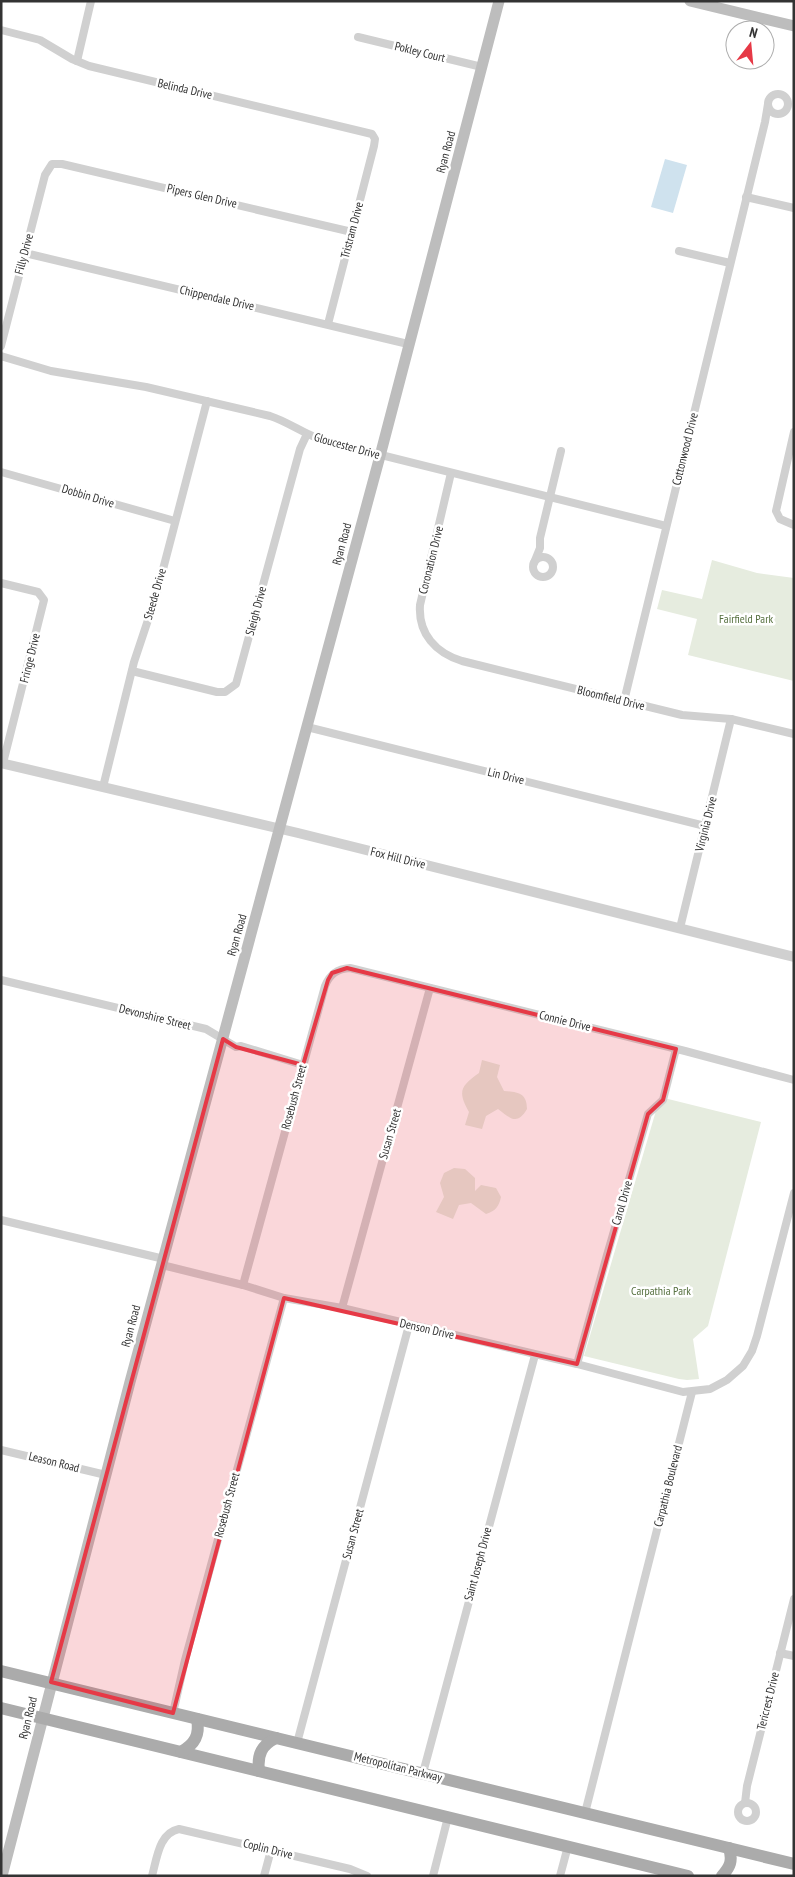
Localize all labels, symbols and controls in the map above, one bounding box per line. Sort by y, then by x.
north arrow [725,20,775,70]
text: N [747,23,760,42]
street label: Pokley Court [393,38,448,65]
street label: Belinda Drive [156,75,214,102]
street label: Ryan Road [433,129,458,175]
street label: Pipers Glen Drive [166,180,239,211]
street label: Tristram Drive [337,200,366,260]
street label: Filly Drive [11,232,36,276]
street label: Chippendale Drive [178,282,256,313]
street label: Cottonwood Drive [668,411,701,487]
street label: Gloucester Drive [312,429,382,462]
street label: Dobbin Drive [60,480,116,511]
street label: Ryan Road [329,521,354,567]
street label: Coronation Drive [415,524,446,595]
street label: Steede Drive [140,566,169,621]
street label: Sleigh Drive [242,585,269,637]
park label: Fairfield Park [719,611,773,626]
street label: Fringe Drive [16,631,43,684]
street label: Bloomfield Drive [576,682,647,713]
street label: Lin Drive [486,764,526,787]
street label: Virginia Drive [691,795,720,854]
street label: Fox Hill Drive [369,843,427,872]
street label: Ryan Road [223,912,250,958]
street label: Devonshire Street [118,1000,193,1033]
street label: Connie Drive [538,1007,593,1034]
street label: Rosebush Street [278,1062,310,1131]
street label: Susan Street [375,1106,404,1161]
street label: Carol Drive [608,1179,635,1227]
park label: Carpathia Park [631,1283,691,1298]
street label: Ryan Road [118,1303,143,1349]
street label: Denson Drive [398,1315,456,1342]
street label: Carpathia Boulevard [650,1444,685,1528]
street label: Leason Road [27,1448,81,1475]
street label: Rosebush Street [211,1470,243,1539]
street label: Susan Street [339,1506,367,1561]
street label: Saint Joseph Drive [460,1525,495,1602]
street label: Tericrest Drive [753,1670,782,1731]
street label: Ryan Road [15,1695,40,1741]
street label: Metropolitan Parkway [352,1748,444,1785]
street label: Coplin Drive [242,1835,295,1862]

